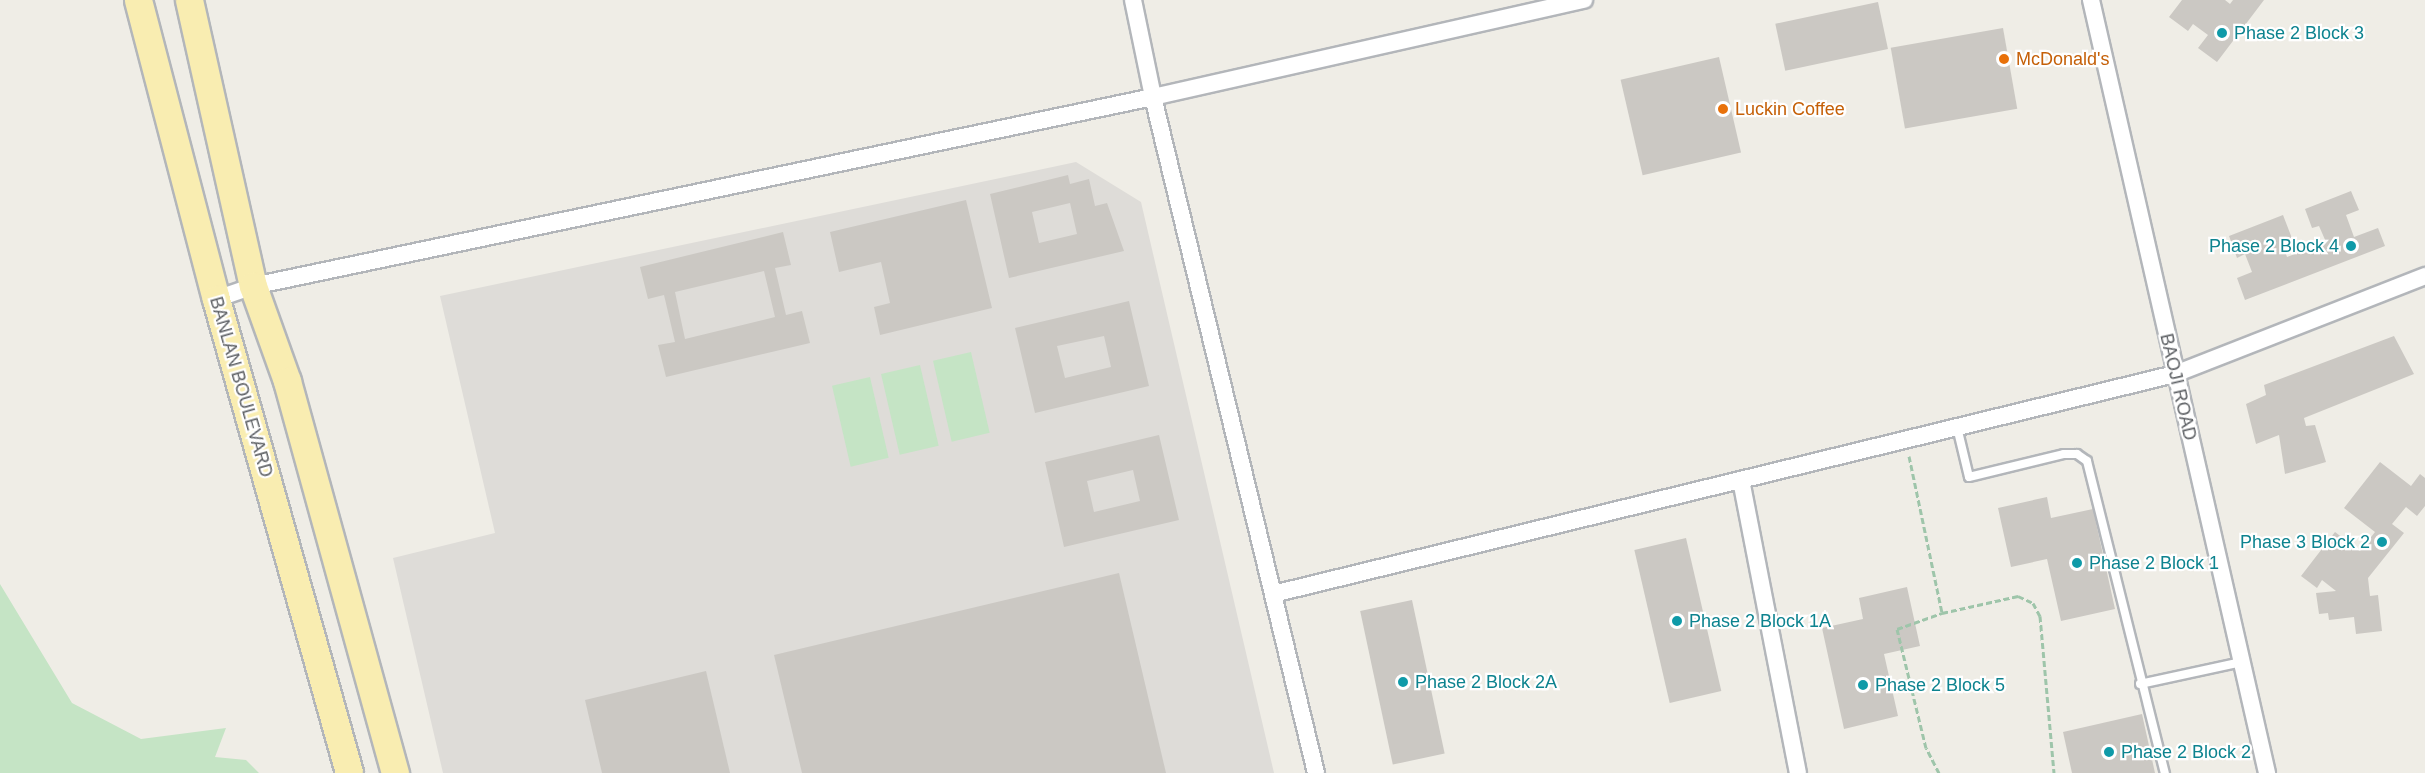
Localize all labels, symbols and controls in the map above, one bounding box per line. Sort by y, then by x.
place label: Phase 2 Block 3 [2234,22,2364,44]
marker: Phase 2 Block 3 [2215,26,2229,40]
place label: McDonald's [2016,48,2109,70]
marker: McDonald's [1997,52,2011,66]
place label: Luckin Coffee [1735,98,1845,120]
marker: Luckin Coffee [1716,102,1730,116]
place label: Phase 2 Block 4 [2209,235,2339,257]
marker: Phase 2 Block 4 [2344,239,2358,253]
street label: BANLAN BOULEVARD [205,294,277,480]
street label: BAOJI ROAD [2155,331,2201,443]
place label: Phase 3 Block 2 [2240,531,2370,553]
marker: Phase 3 Block 2 [2375,535,2389,549]
place label: Phase 2 Block 1 [2089,552,2219,574]
marker: Phase 2 Block 1 [2070,556,2084,570]
place label: Phase 2 Block 1A [1689,610,1831,632]
marker: Phase 2 Block 1A [1670,614,1684,628]
place label: Phase 2 Block 2A [1415,671,1557,693]
place label: Phase 2 Block 5 [1875,674,2005,696]
marker: Phase 2 Block 2A [1396,675,1410,689]
marker: Phase 2 Block 5 [1856,678,1870,692]
place label: Phase 2 Block 2 [2121,741,2251,763]
marker: Phase 2 Block 2 [2102,745,2116,759]

